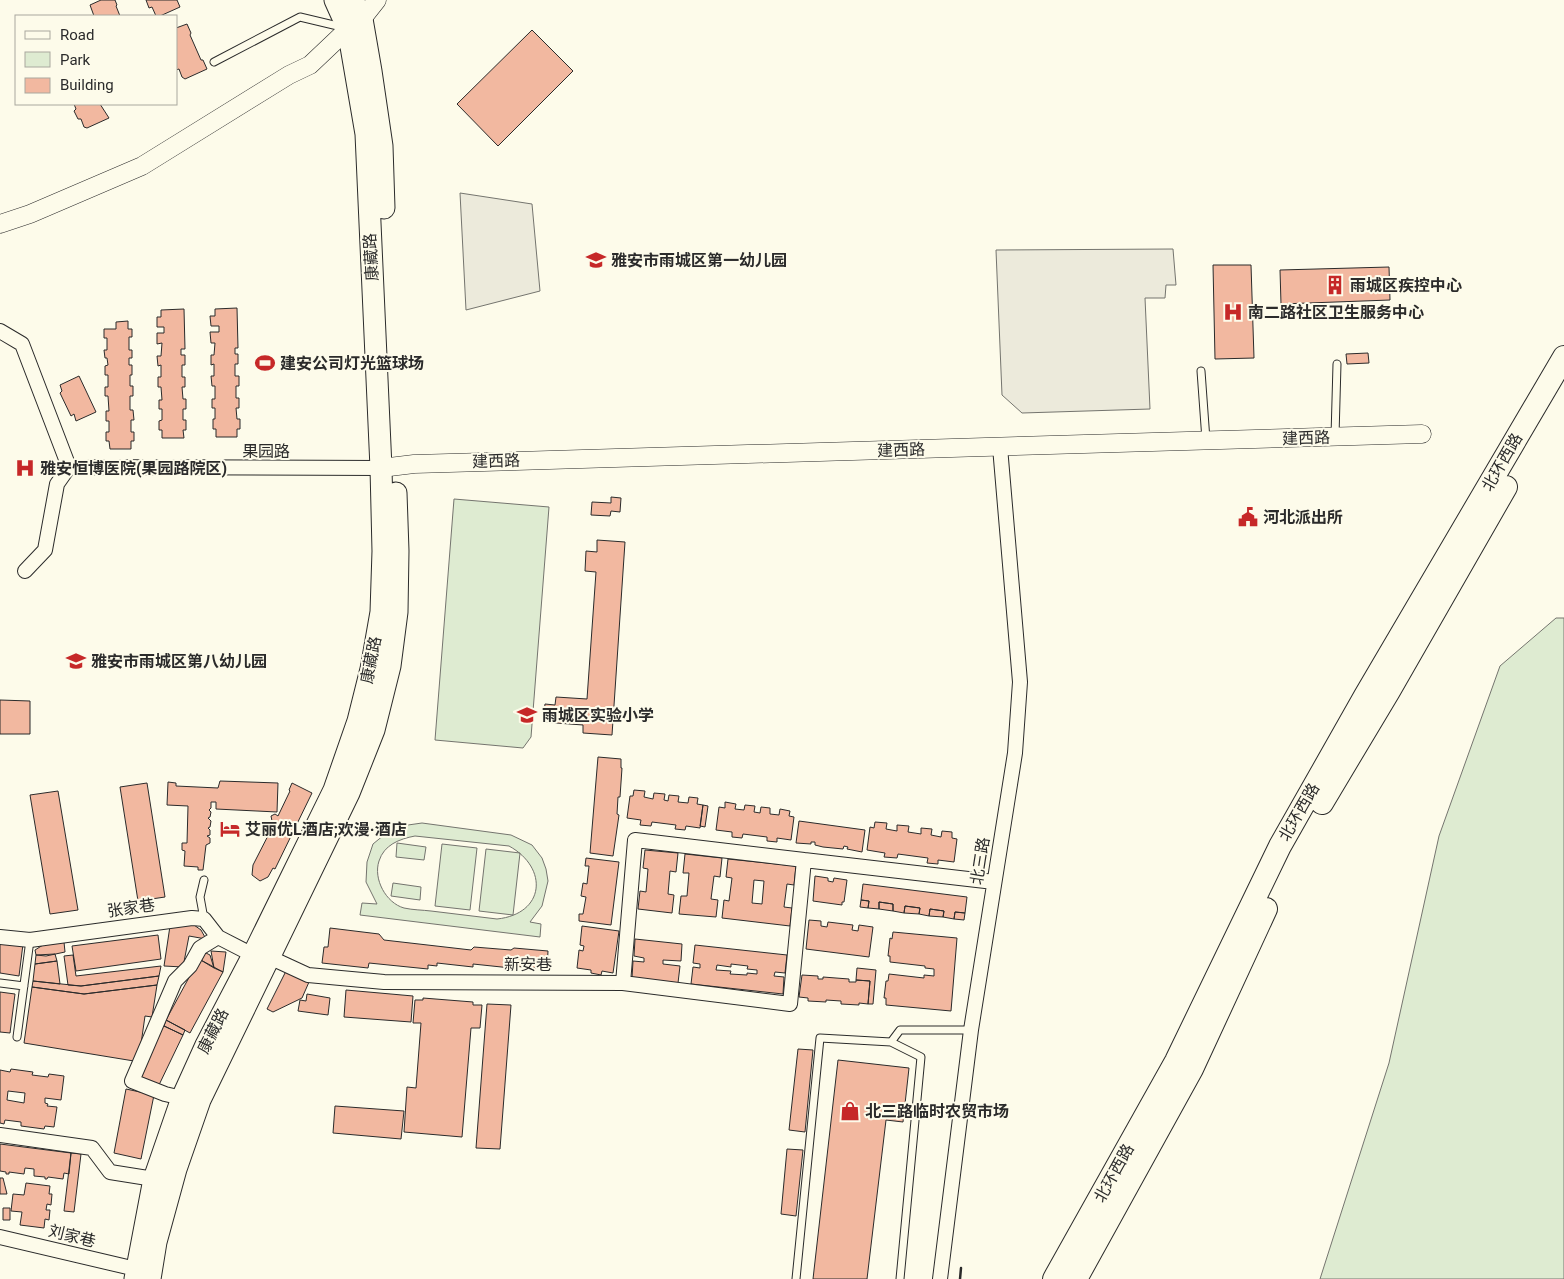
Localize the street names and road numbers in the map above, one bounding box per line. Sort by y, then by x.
street label: 康藏路 [360,233,382,281]
street label: 建西路 [1282,428,1330,448]
street label: 北环西路 [1478,430,1526,494]
street label: 建西路 [877,440,925,460]
street label: 果园路 [242,442,290,461]
street label: 建西路 [472,451,520,471]
street label: 康藏路 [357,635,385,685]
street label: 北环西路 [1275,780,1323,844]
street label: 北三路 [967,836,993,886]
street label: 张家巷 [106,895,156,921]
street label: 新安巷 [504,955,552,974]
street label: 康藏路 [194,1005,232,1057]
street label: 北环西路 [1090,1140,1138,1206]
street label: 刘家巷 [46,1221,98,1251]

